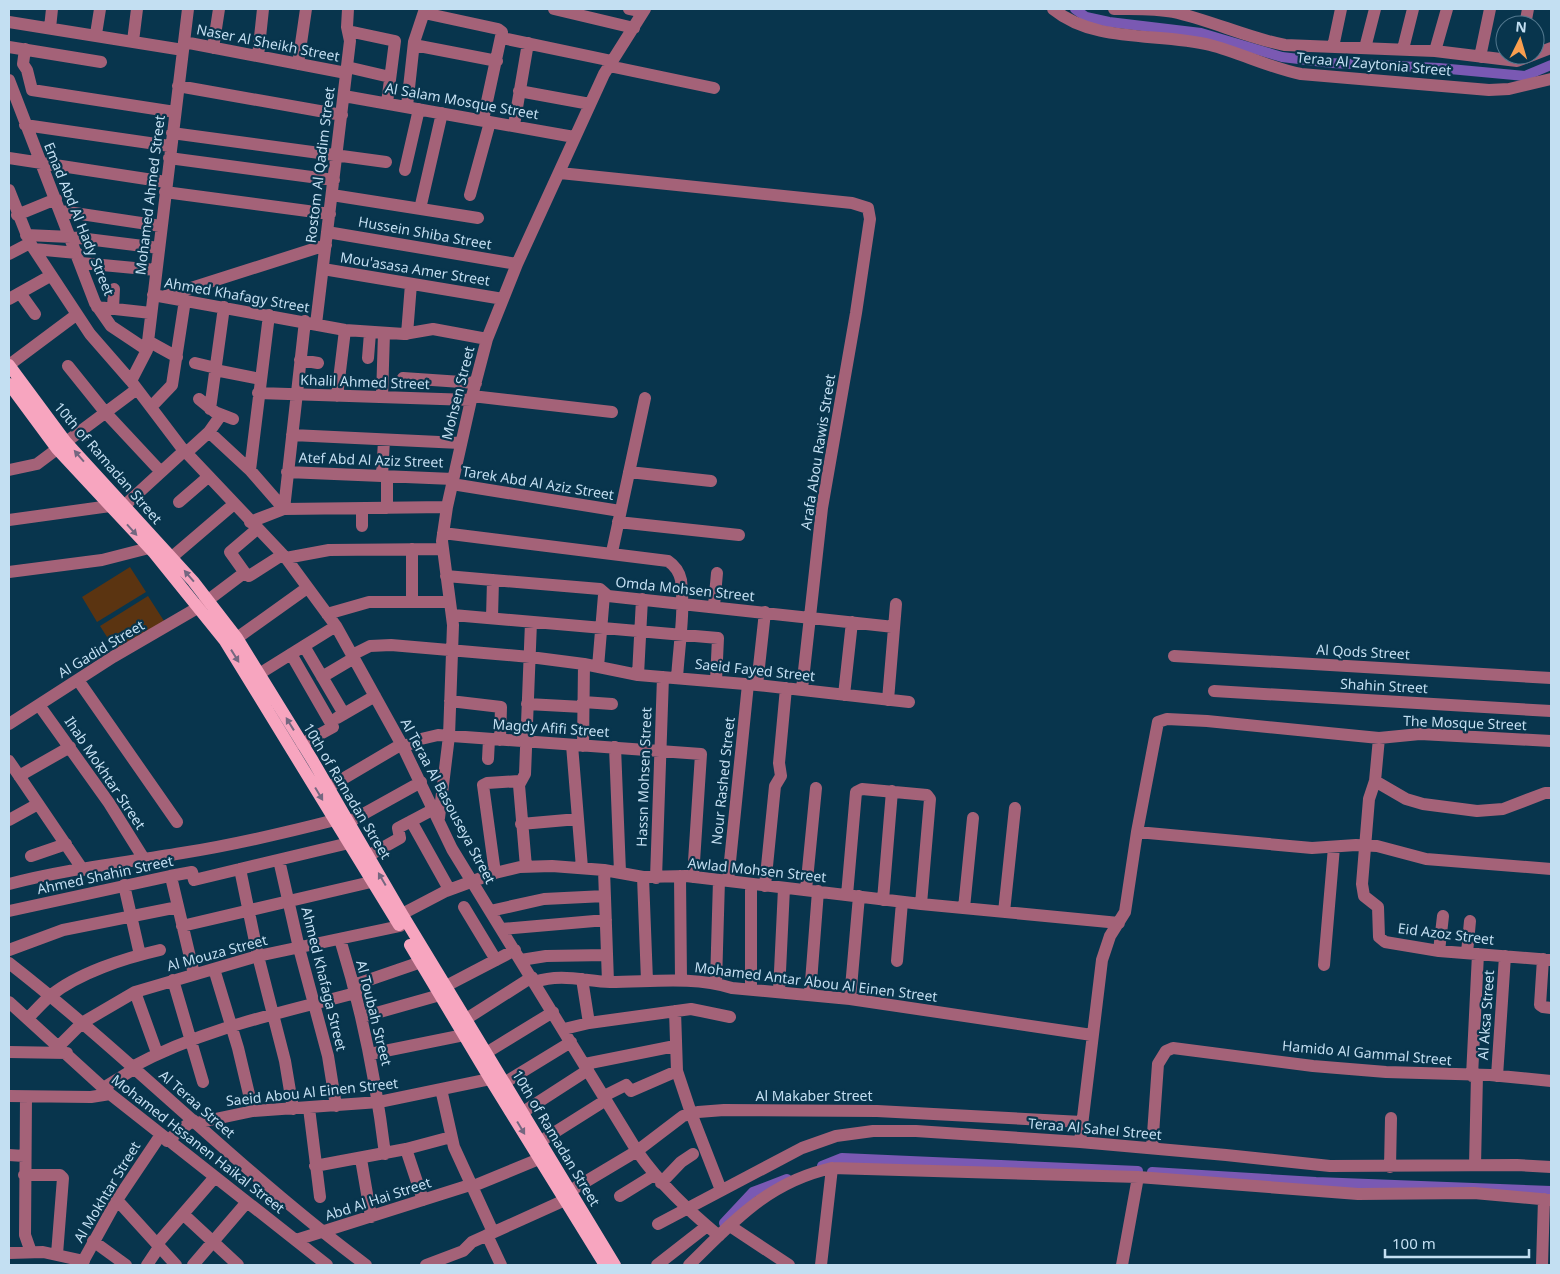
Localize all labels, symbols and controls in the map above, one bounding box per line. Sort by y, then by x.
north arrow [1495,15,1545,65]
text: N [1515,17,1528,37]
street label: Naser Al Sheikh Street [195,19,341,66]
street label: Teraa Al Zaytonia Street [1296,47,1452,80]
street label: Al Salam Mosque Street [384,78,540,123]
street label: Rostom Al Qadim Street [300,86,339,244]
street label: Mohamed Ahmed Street [130,114,169,276]
street label: Emad Abd Al Hady Street [40,139,119,298]
street label: Hussein Shiba Street [357,211,493,254]
street label: Mou'asasa Amer Street [339,247,491,290]
street label: Ahmed Khafagy Street [163,272,311,317]
street label: Mohsen Street [437,344,478,442]
street label: Khalil Ahmed Street [300,370,430,393]
street label: Arafa Abou Rawis Street [796,373,839,531]
street label: 10th of Ramadan Street [50,398,167,528]
street label: Atef Abd Al Aziz Street [298,447,444,472]
one-way arrow [73,451,85,463]
street label: Tarek Abd Al Aziz Street [461,461,615,504]
one-way arrow [126,523,138,535]
one-way arrow [183,570,195,582]
street label: Omda Mohsen Street [614,572,756,605]
street label: Al Gadid Street [54,615,148,682]
street label: Al Qods Street [1316,640,1410,663]
one-way arrow [230,649,239,662]
street label: Saeid Fayed Street [694,654,816,685]
street label: Shahin Street [1340,674,1428,697]
street label: Hassn Mohsen Street [632,707,655,847]
street label: The Mosque Street [1403,711,1527,734]
street label: Ihab Mokhtar Street [61,713,150,833]
street label: Magdy Afifi Street [492,714,610,741]
street label: Al Teraa Al Basouseya Street [397,715,500,887]
street label: Nour Rashed Street [706,716,739,846]
one-way arrow [285,718,295,731]
street label: 10th of Ramadan Street [299,719,396,862]
one-way arrow [315,788,324,801]
street label: Ahmed Shahin Street [35,851,175,898]
street label: Awlad Mohsen Street [687,853,827,886]
one-way arrow [377,873,386,886]
street label: Ahmed Khafaga Street [297,905,352,1053]
street label: Eid Azoz Street [1397,918,1495,949]
street label: Al Mouza Street [165,930,269,975]
street label: Mohamed Antar Abou Al Einen Street [693,957,939,1006]
street label: Al Toubah Street [352,958,397,1068]
street label: Al Aksa Street [1473,969,1498,1060]
street label: Hamido Al Gammal Street [1281,1036,1453,1069]
street label: Al Teraa Street [155,1065,239,1142]
street label: 10th of Ramadan Street [508,1066,605,1209]
street label: Mohamed Hssanen Haikal Street [108,1070,289,1217]
street label: Saeid Abou Al Einen Street [225,1073,399,1110]
street label: Al Makaber Street [755,1086,873,1105]
street label: Teraa Al Sahel Street [1027,1113,1163,1144]
one-way arrow [516,1122,525,1135]
street label: Al Mokhtar Street [69,1138,144,1246]
street label: Abd Al Hai Street [322,1172,433,1225]
scale bar [1385,1226,1529,1258]
text: 100 m [1392,1233,1436,1253]

